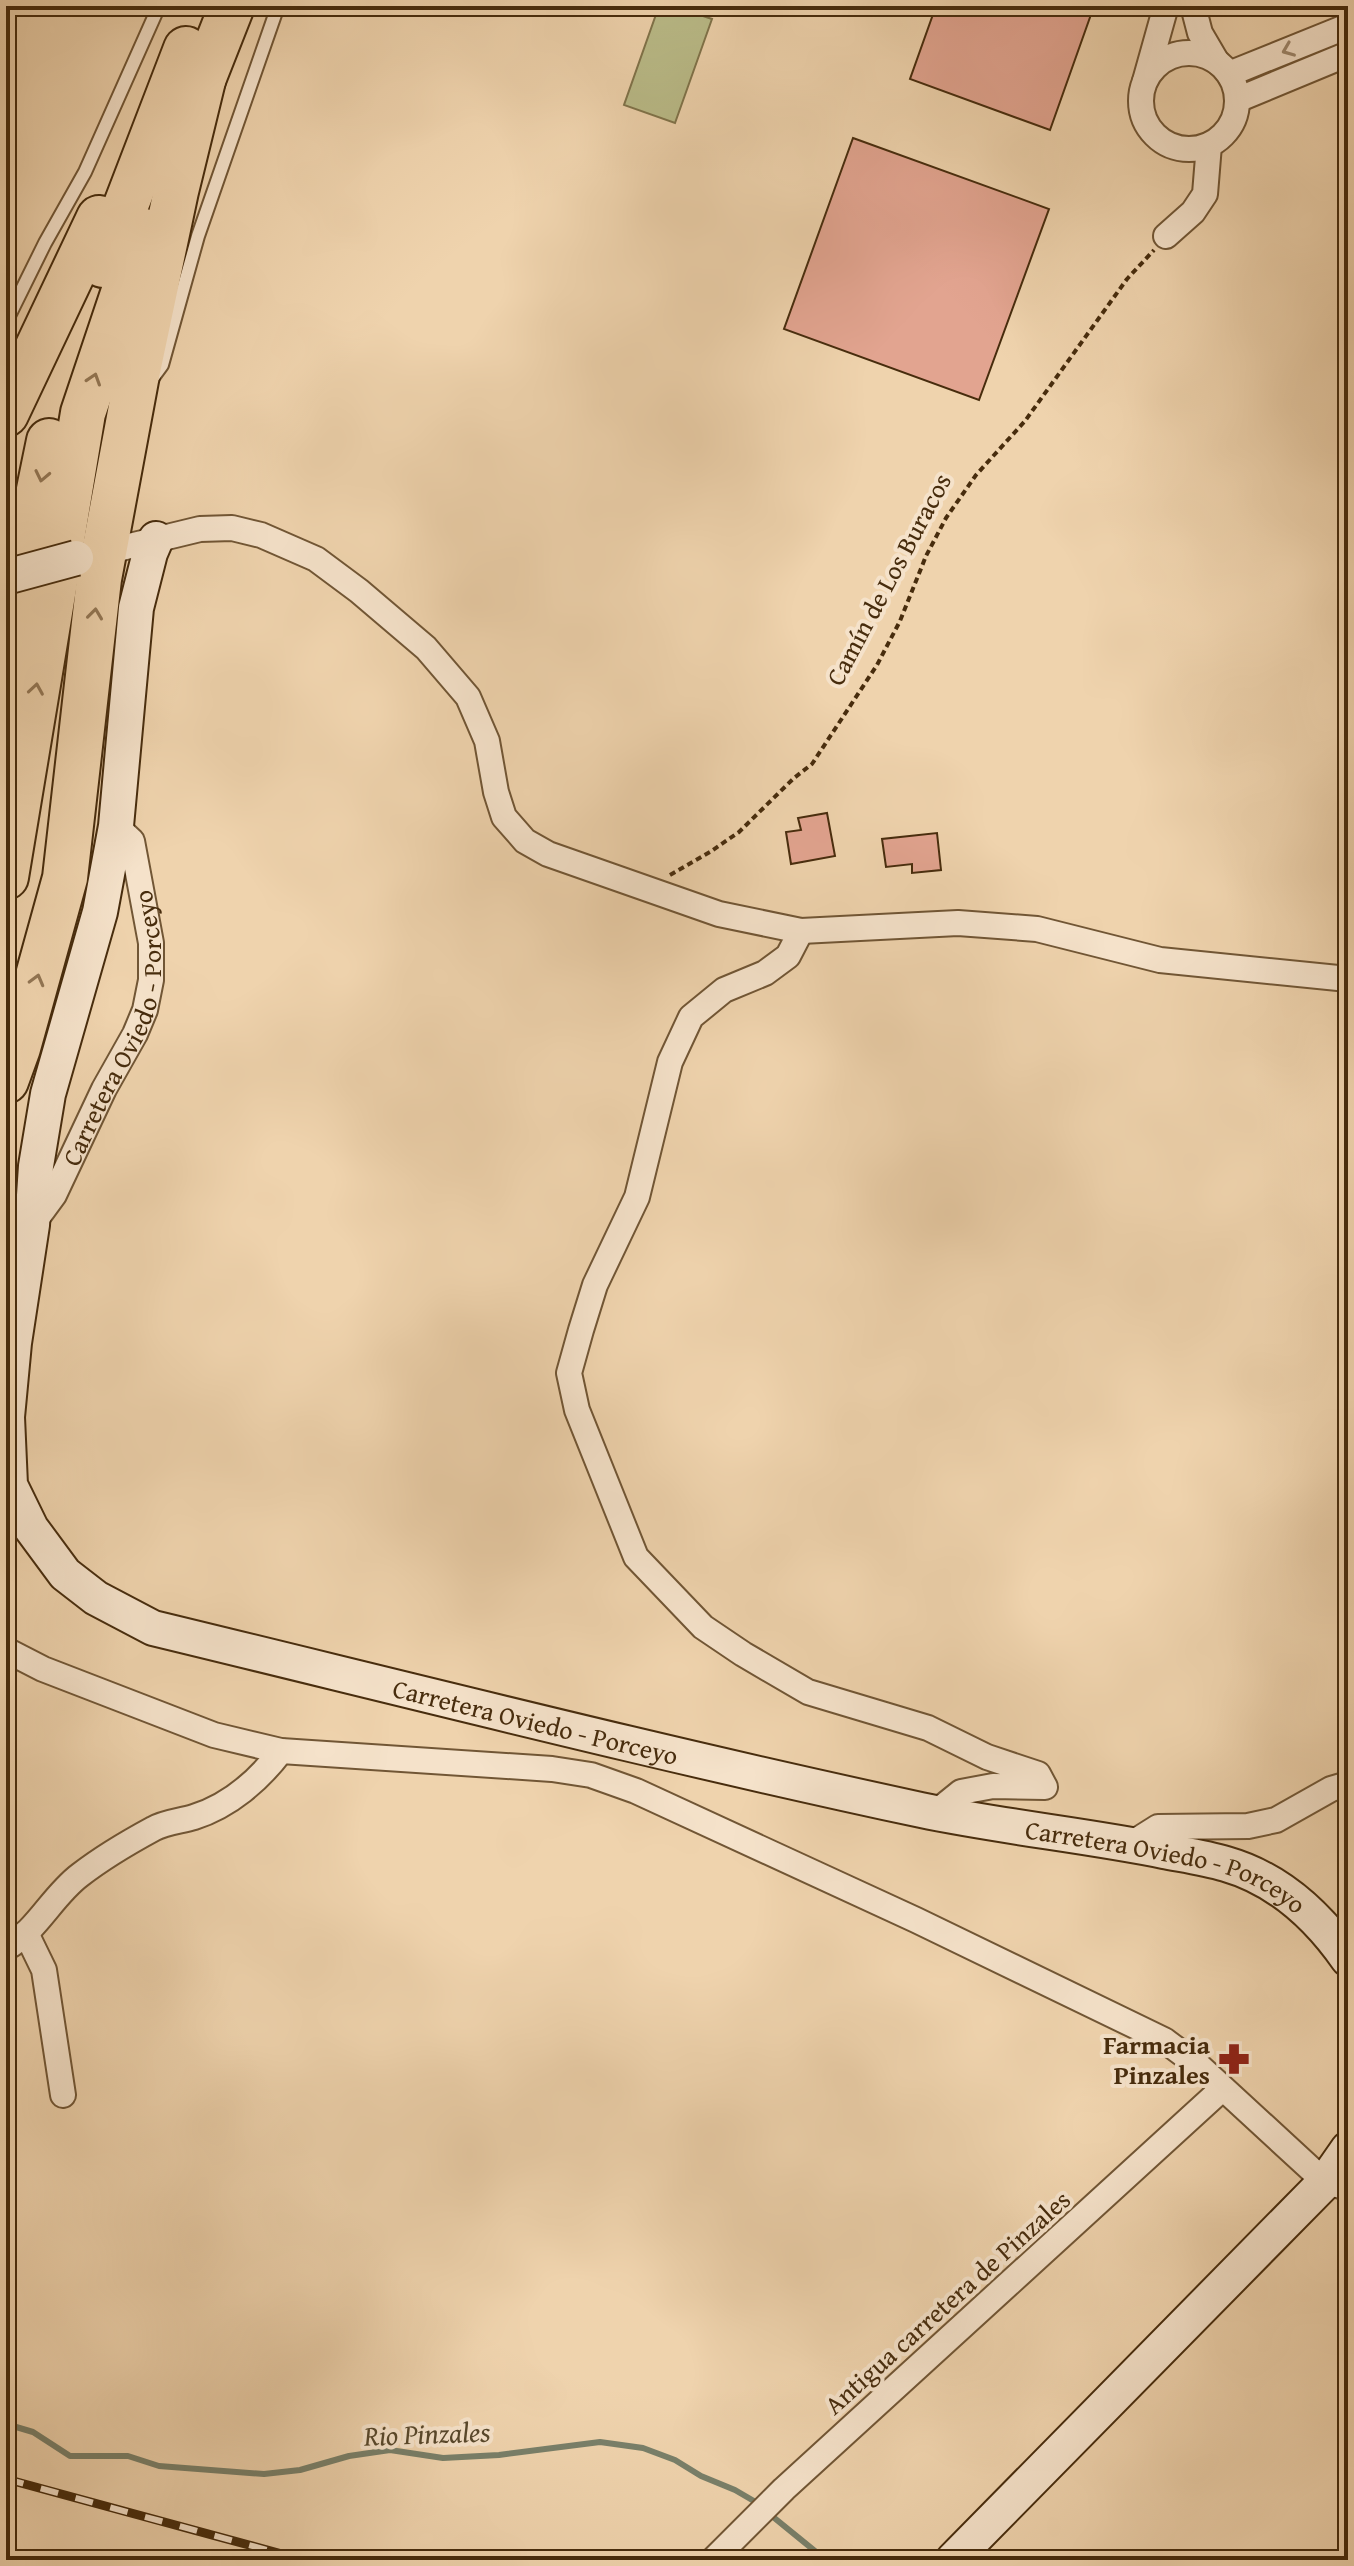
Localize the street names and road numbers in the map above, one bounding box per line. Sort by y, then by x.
street label: Camín de Los Buracos [815,466,961,692]
street label: Carretera Oviedo - Porceyo [51,887,171,1172]
street label: Carretera Oviedo - Porceyo [389,1668,682,1774]
street label: Carretera Oviedo - Porceyo [1023,1809,1315,1922]
street label: Antigua carretera de Pinzales [815,2180,1079,2424]

